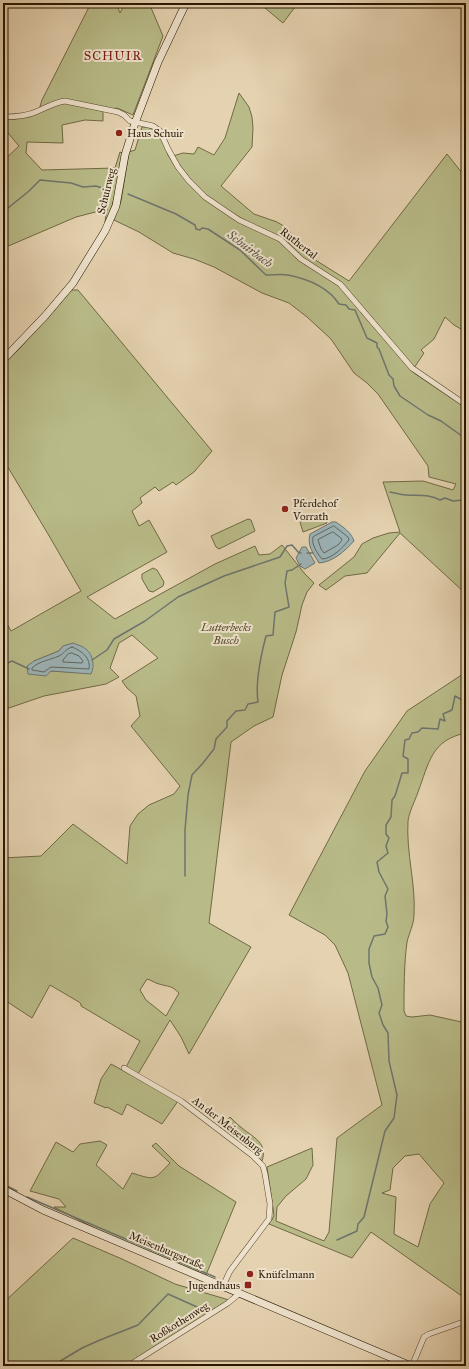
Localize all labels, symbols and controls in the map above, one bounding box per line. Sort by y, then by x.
district label: SCHUIR [84,48,142,64]
place label: Haus Schuir [127,127,184,140]
marker: Haus Schuir [114,128,124,138]
street label: Schuirweg [95,166,119,215]
street label: Ruthertal [277,225,320,262]
water label: Schuirbach [224,227,275,271]
place label: Pferdehof Vorrath [292,497,339,523]
marker: Pferdehof Vorrath [280,504,290,514]
park label: Lutterbecks Busch [200,621,252,647]
street label: An der Meisenburg [189,1093,266,1158]
street label: Meisenburgstraße [127,1229,207,1272]
place label: Knüfelmann [258,1268,315,1281]
marker: Knüfelmann [245,1269,255,1279]
place label: Jugendhaus [187,1279,240,1293]
marker: Jugendhaus [243,1280,253,1290]
street label: Roßkothenweg [148,1299,212,1346]

